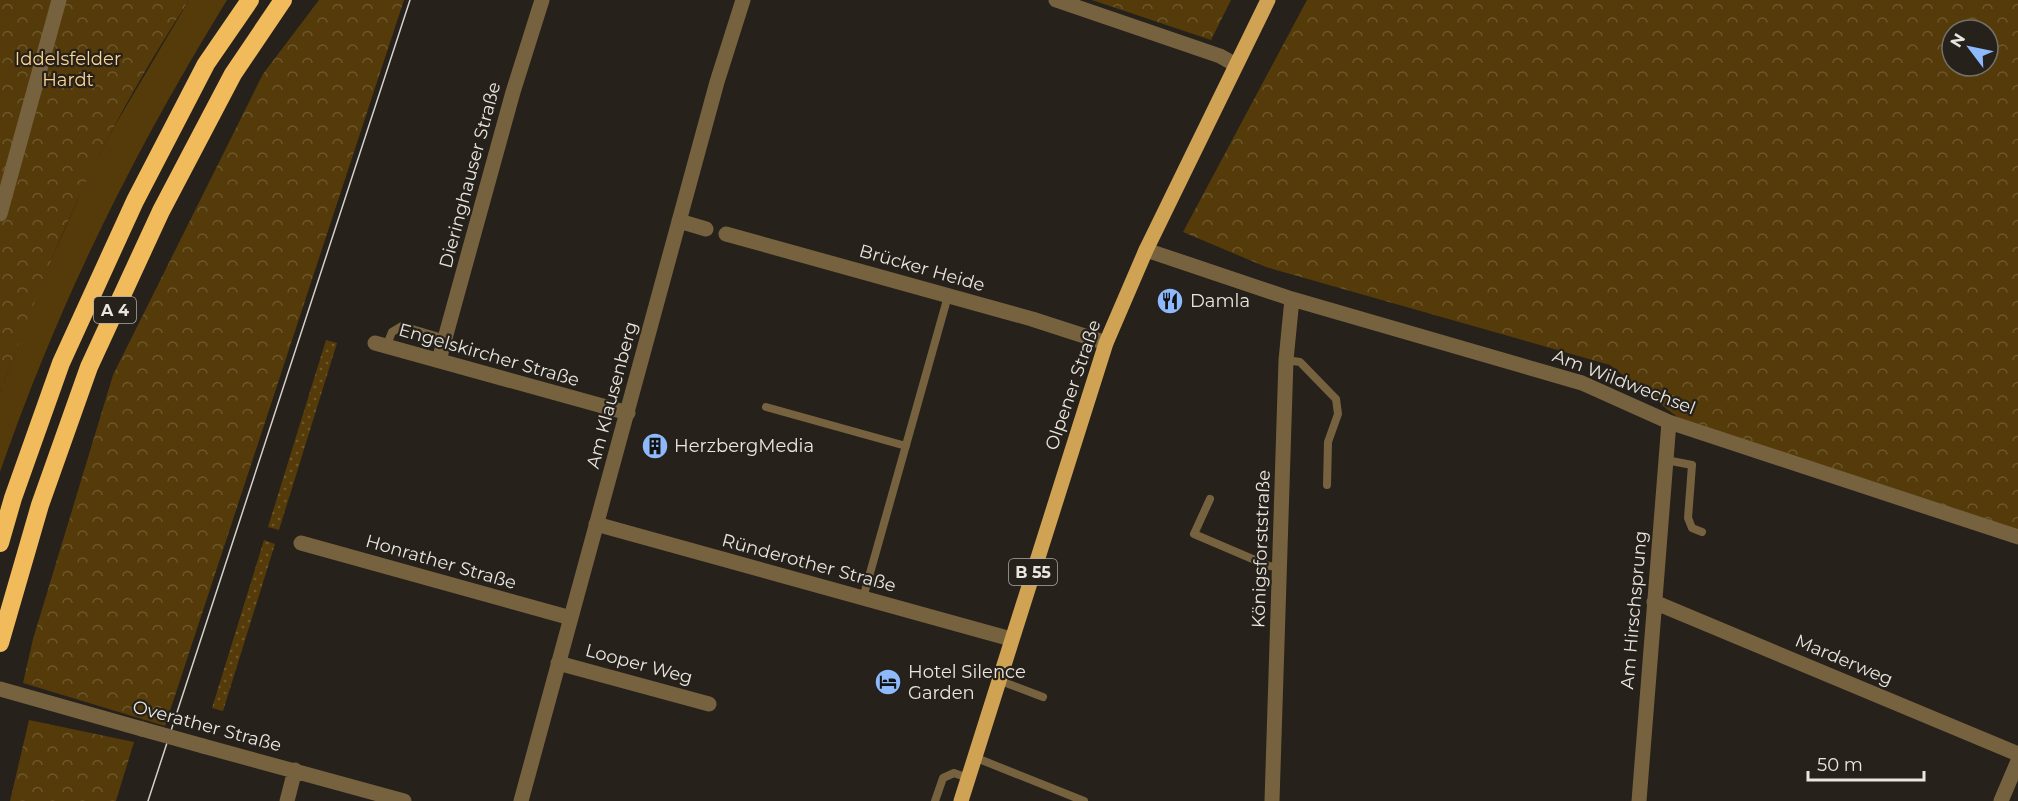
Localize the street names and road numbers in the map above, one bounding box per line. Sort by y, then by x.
street label: Dieringhauser Straße [435,79,505,271]
street label: Brücker Heide [857,240,987,296]
road number: A 4 [94,297,136,323]
street label: Olpener Straße [1040,317,1106,453]
street label: Engelskircher Straße [396,319,582,391]
street label: Am Klausenberg [582,319,642,471]
street label: Am Wildwechsel [1549,345,1699,419]
street label: Königsforststraße [1247,469,1275,629]
street label: Ründerother Straße [720,529,899,597]
street label: Honrather Straße [363,530,519,594]
street label: Am Hirschsprung [1616,530,1652,690]
road number: B 55 [1009,559,1057,585]
street label: Marderweg [1792,630,1896,690]
street label: Looper Weg [583,639,695,689]
street label: Overather Straße [130,696,284,756]

